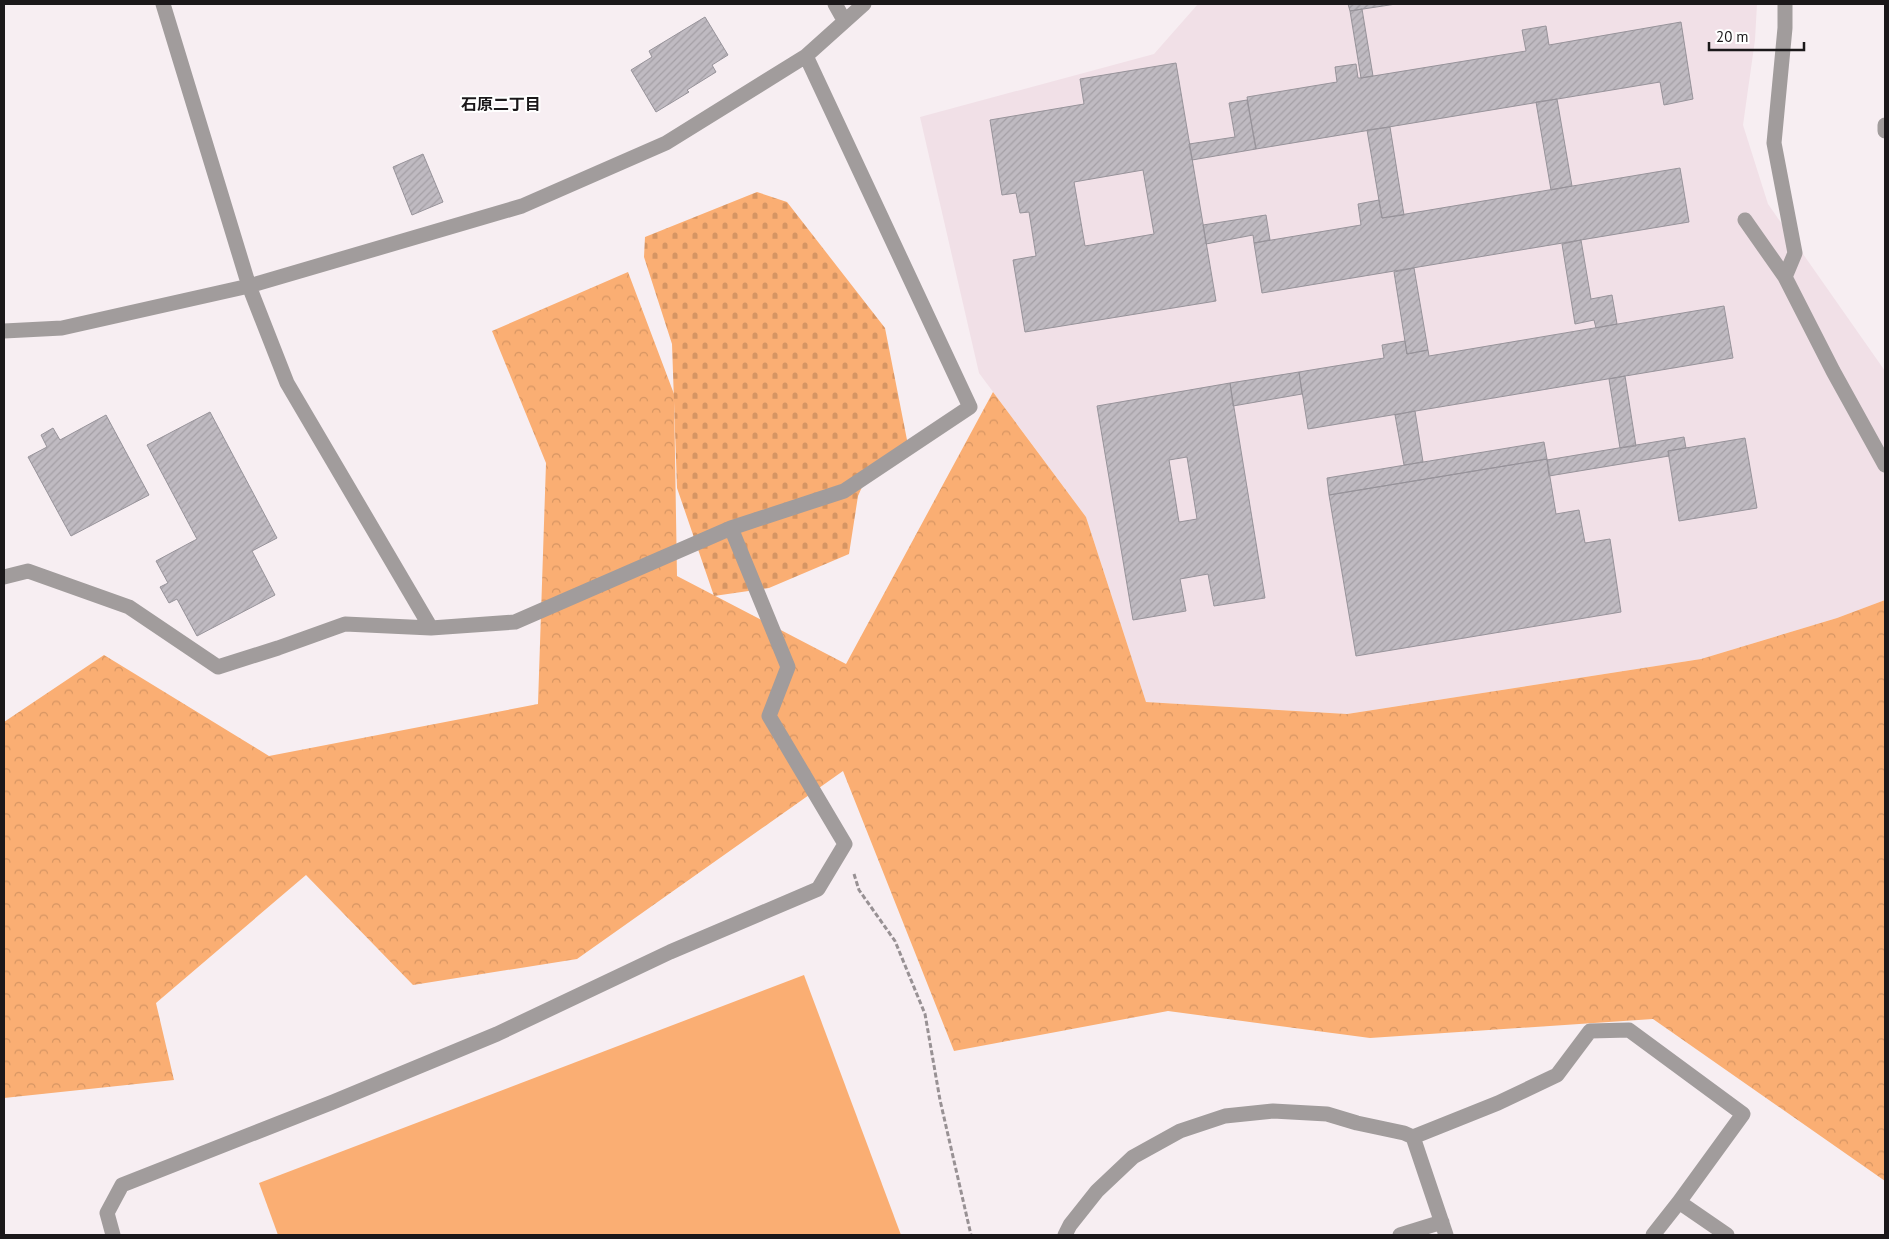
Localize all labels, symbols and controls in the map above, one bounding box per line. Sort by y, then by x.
scale bar [1709,20,1804,52]
text: 20 m [1716,27,1749,46]
district label: 石原二丁目 [461,94,541,114]

